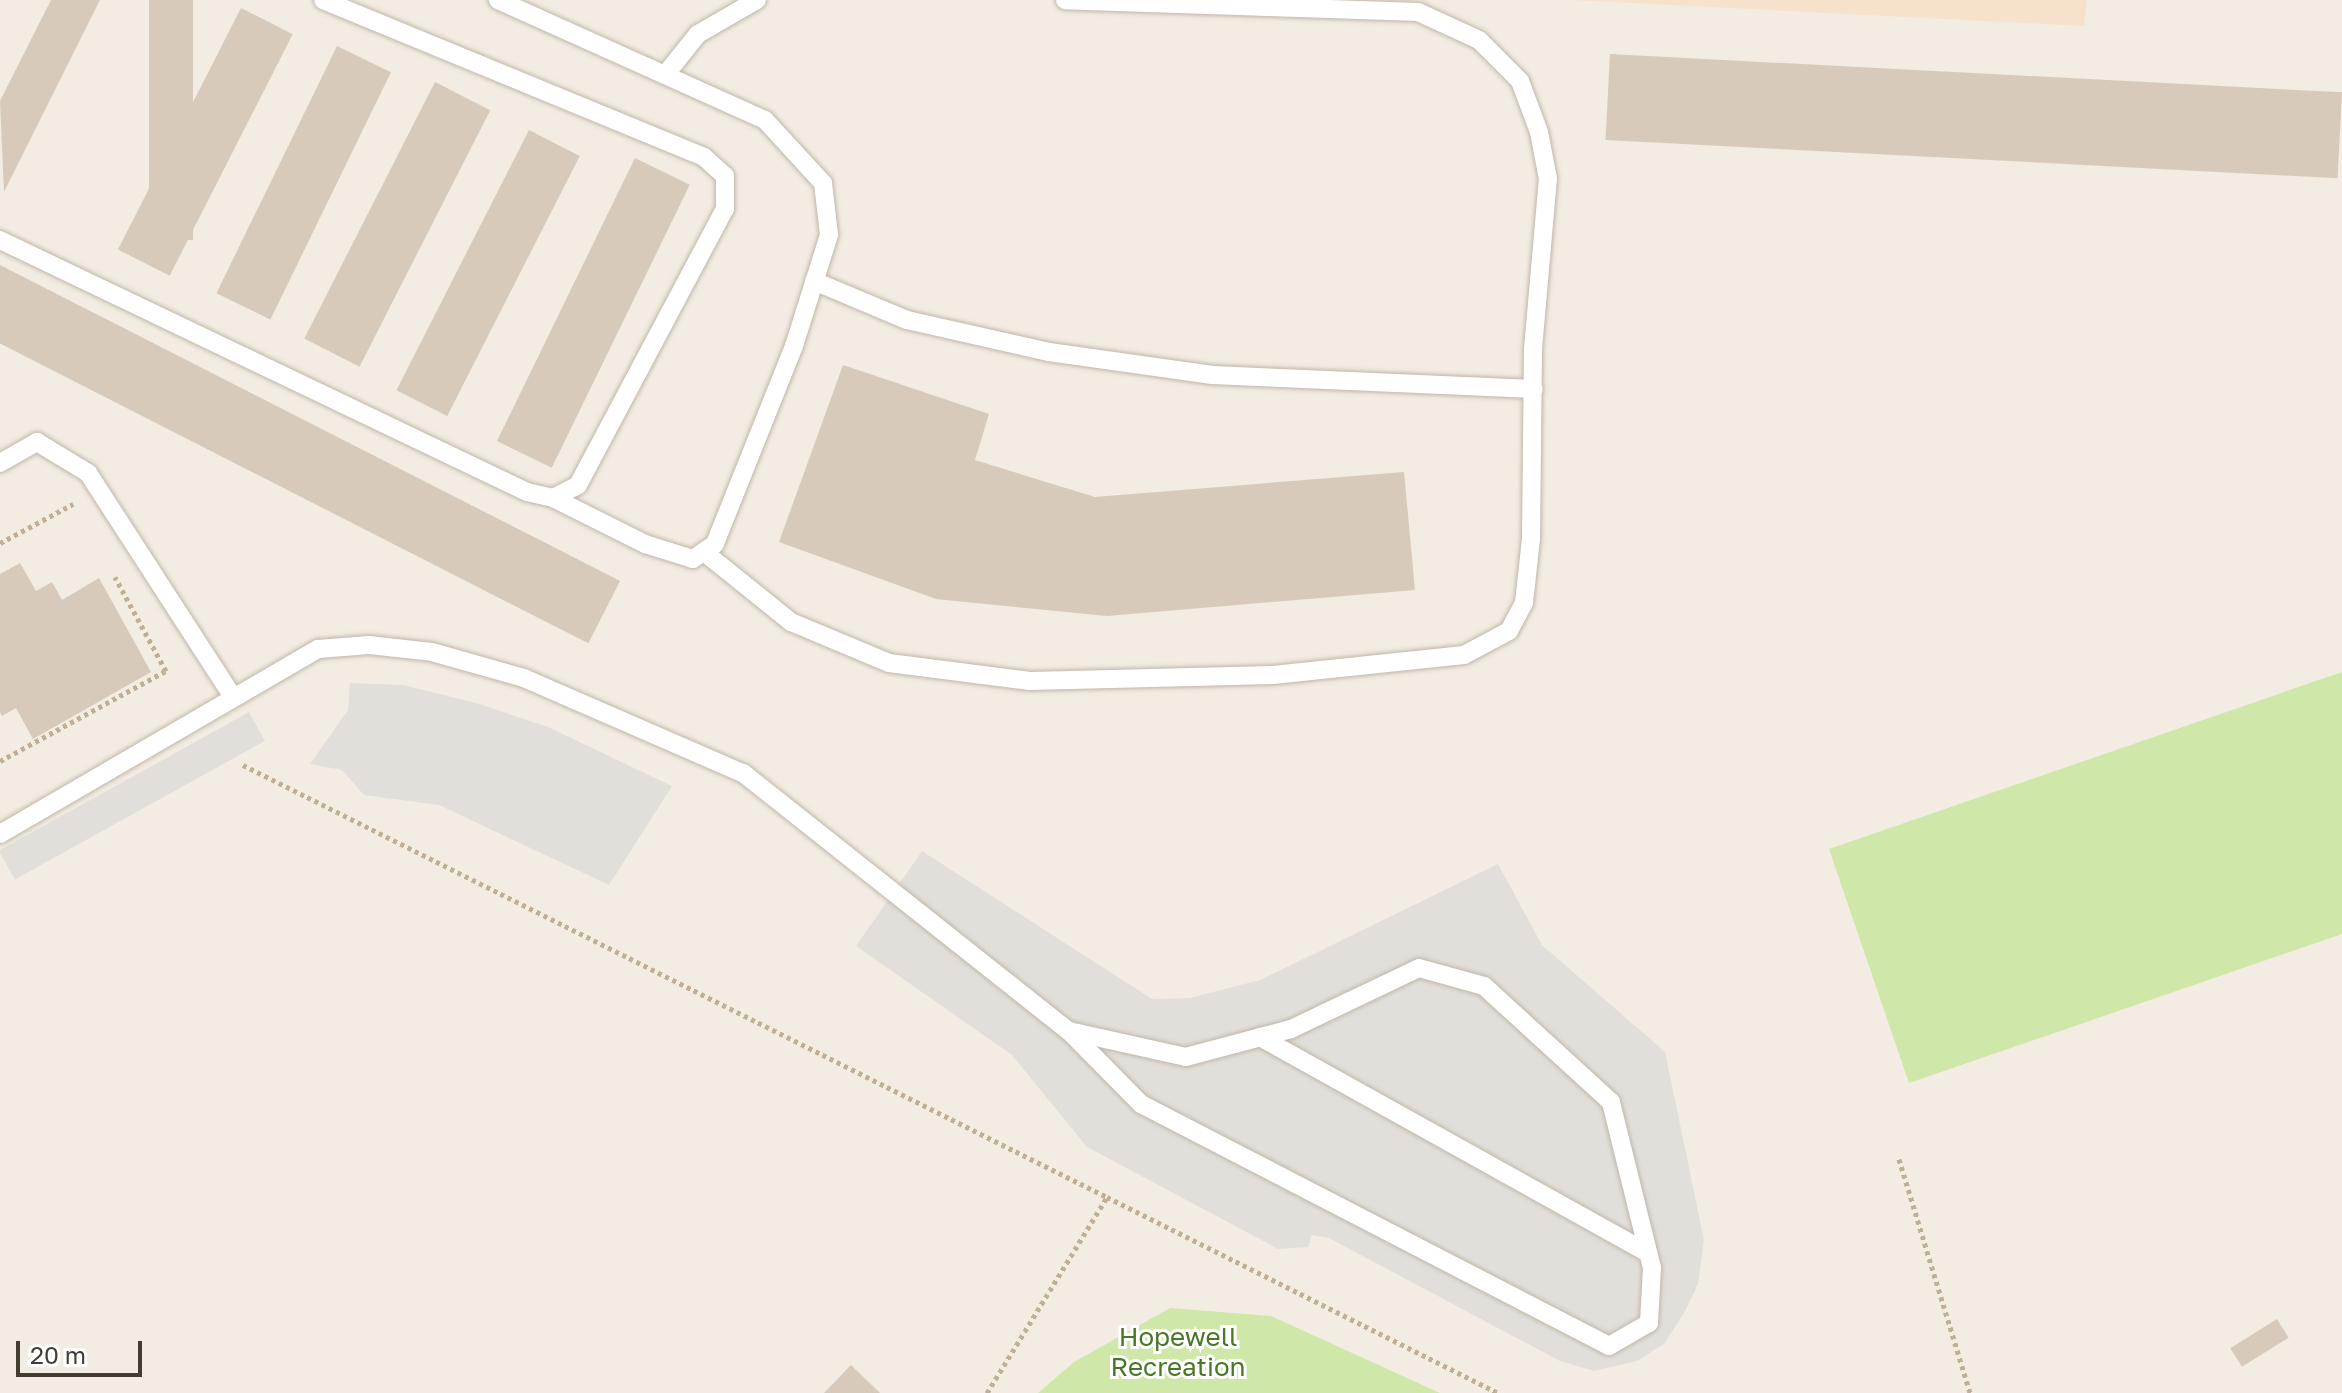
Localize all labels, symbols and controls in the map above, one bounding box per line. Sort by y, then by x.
park label: Hopewell Recreation [1110,1321,1246,1382]
scale bar [20,1325,146,1375]
text: 20 m [30,1340,86,1369]

